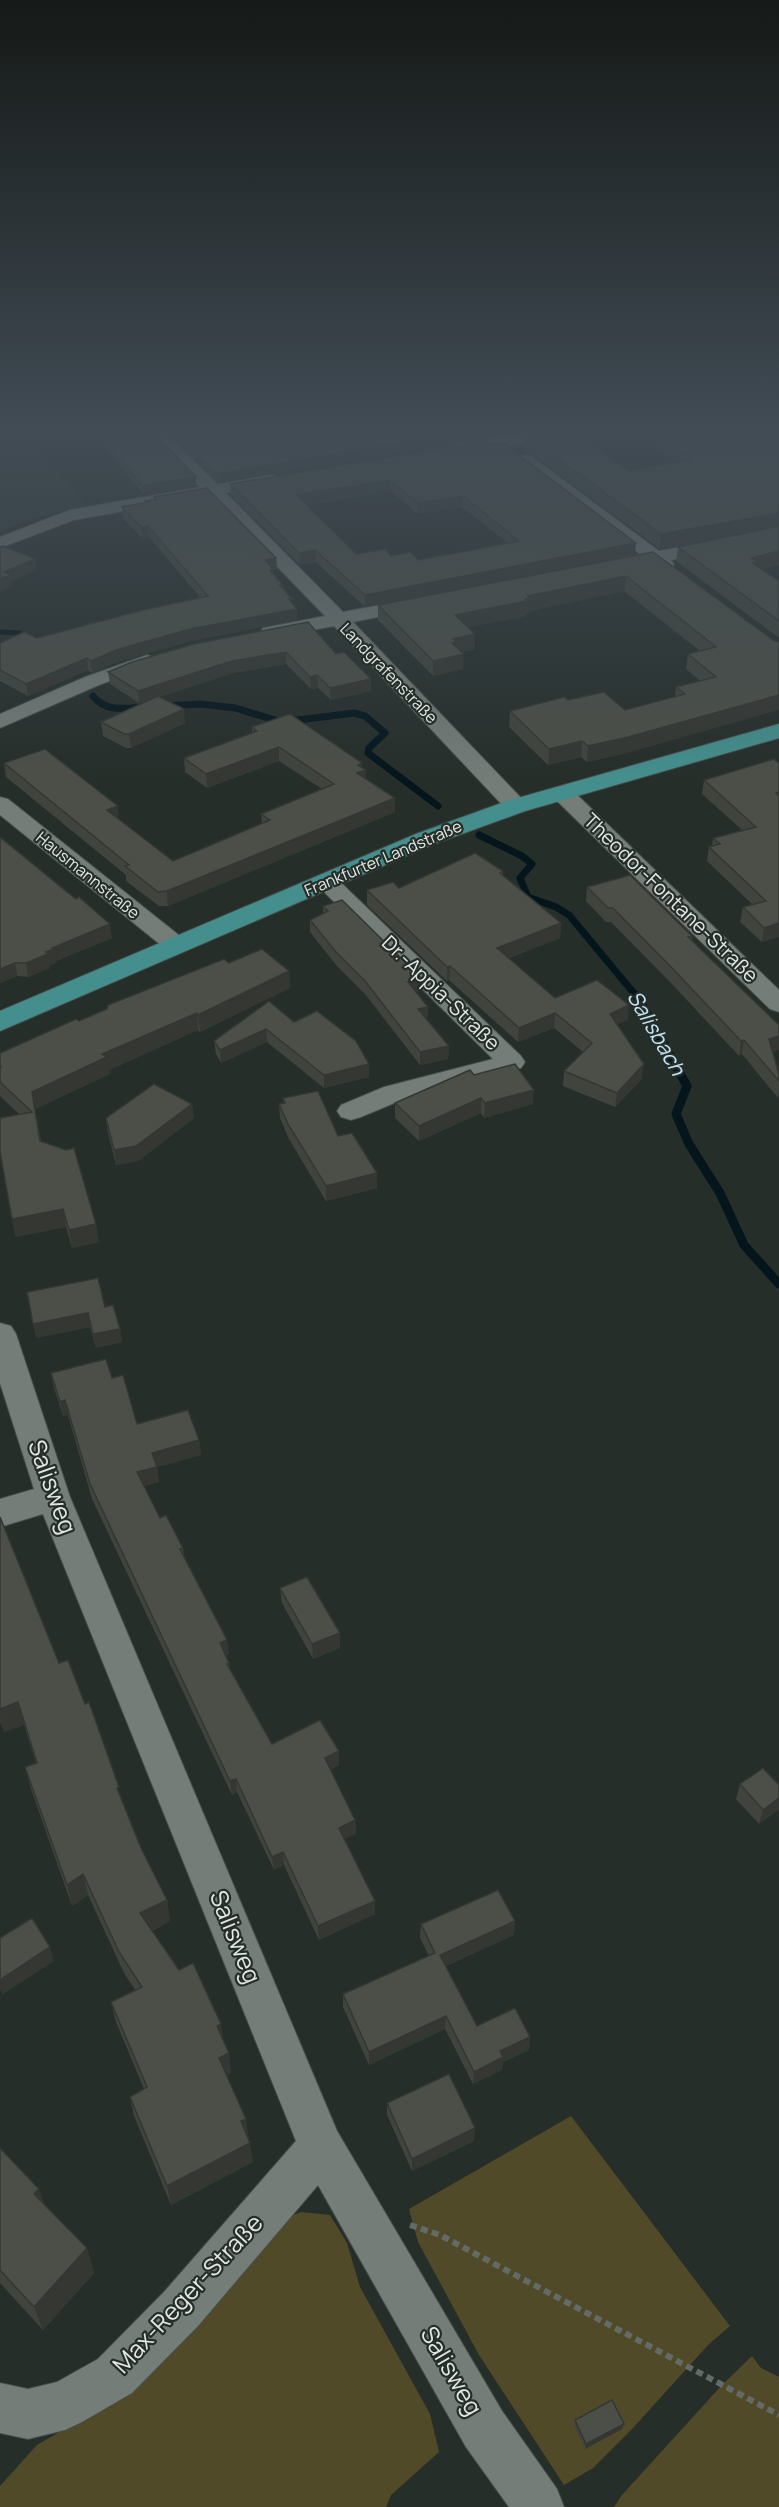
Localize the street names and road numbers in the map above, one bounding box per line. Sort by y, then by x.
street label: Landgrafenstraße [335,618,443,728]
street label: Theodor-Fontane-Straße [578,807,765,988]
street label: Frankfurter Landstraße [301,815,465,901]
street label: Hausmannstraße [32,826,144,924]
street label: Dr.-Appia-Straße [376,929,506,1056]
street label: Salisweg [21,1435,86,1538]
street label: Salisweg [203,1885,270,1988]
street label: Max-Reger-Straße [104,2206,269,2380]
street label: Salisweg [414,2320,491,2421]

